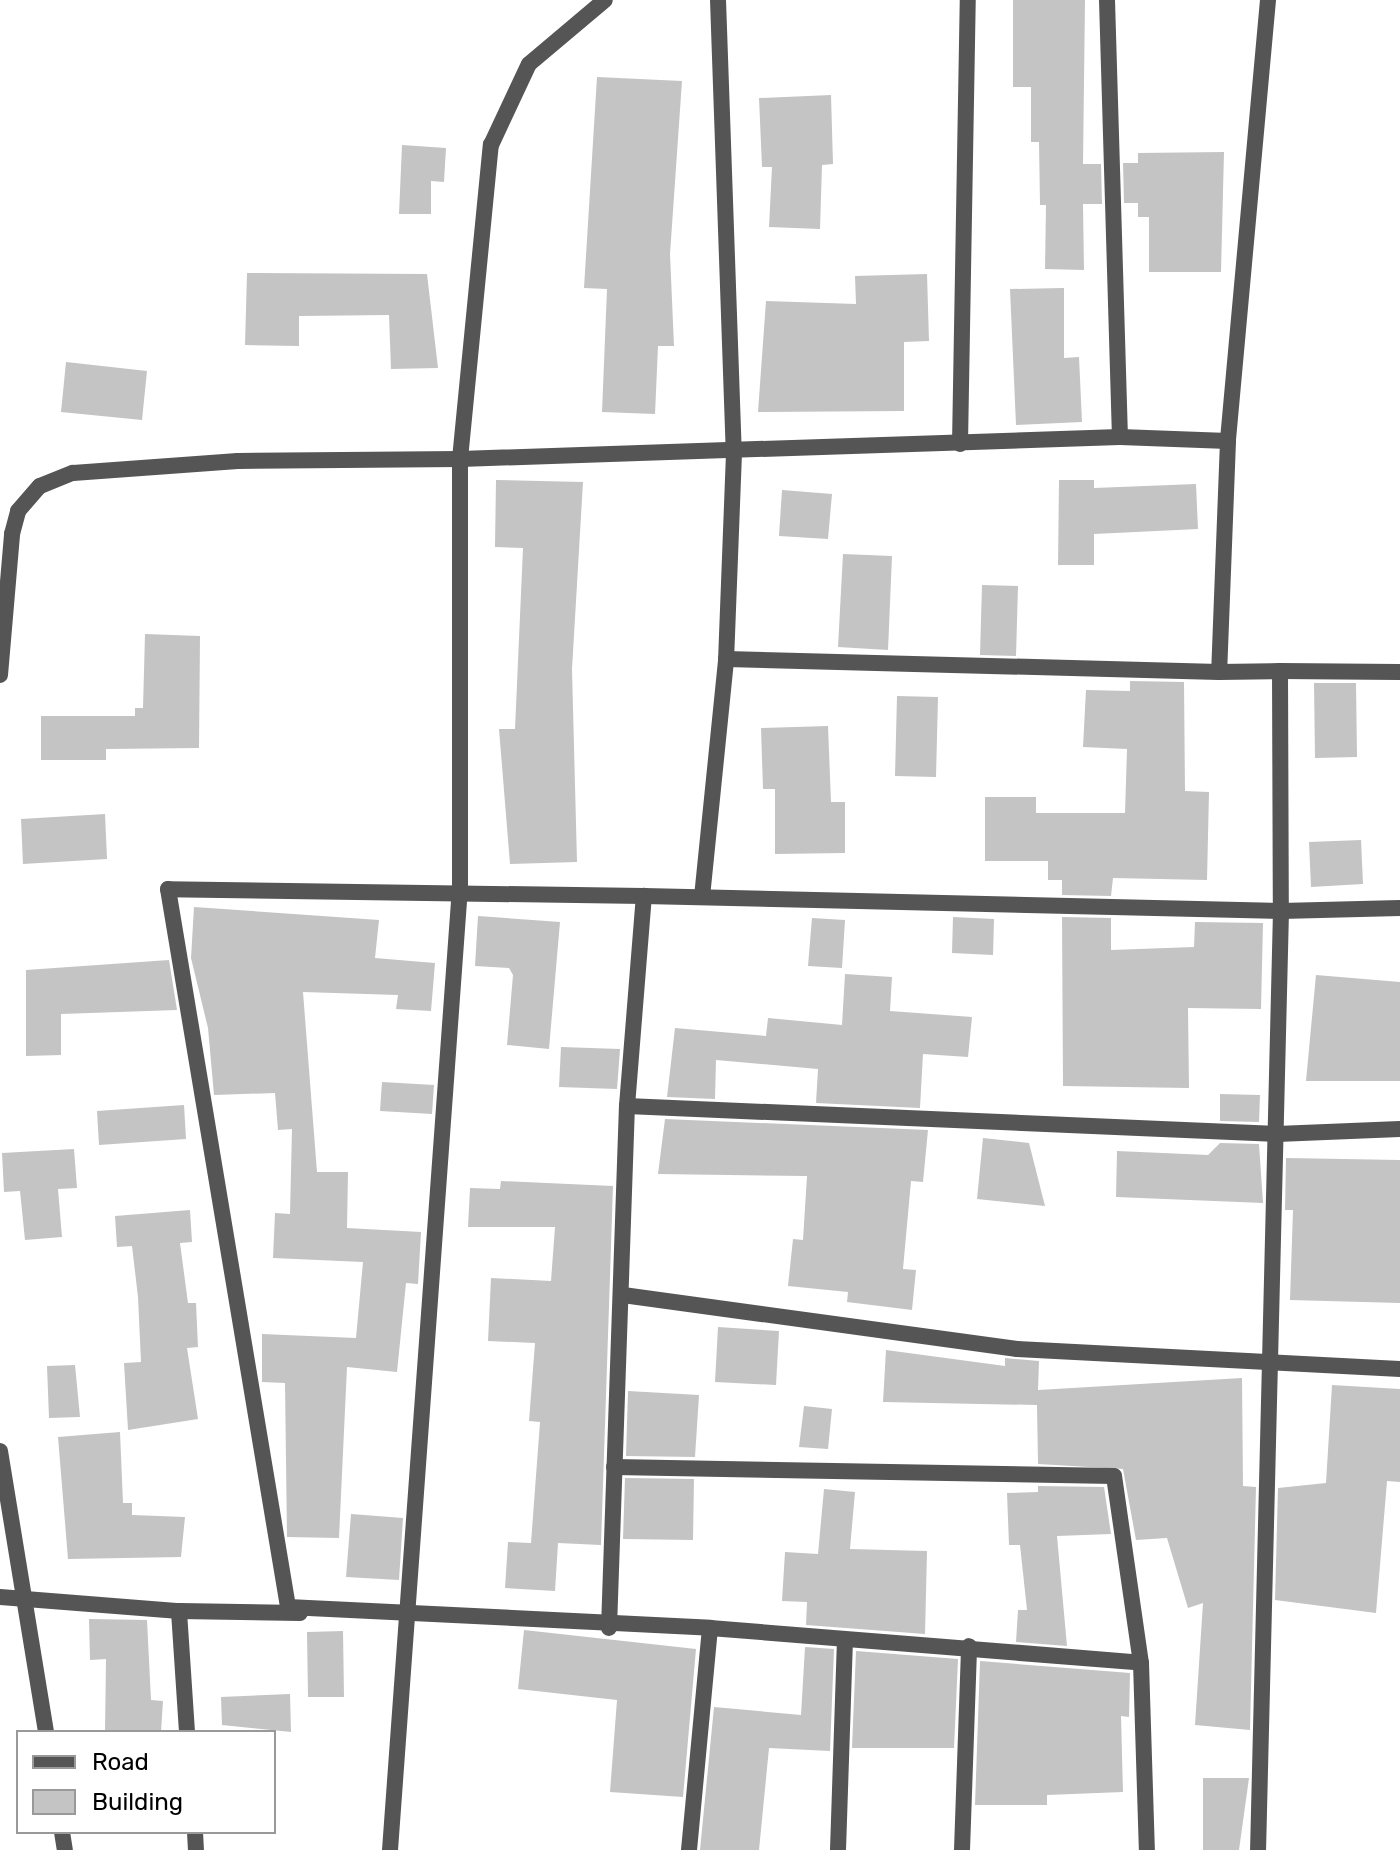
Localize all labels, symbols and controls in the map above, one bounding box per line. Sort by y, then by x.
legend [16,1730,276,1834]
text: Road [92,1748,149,1776]
text: Building [92,1788,183,1816]

